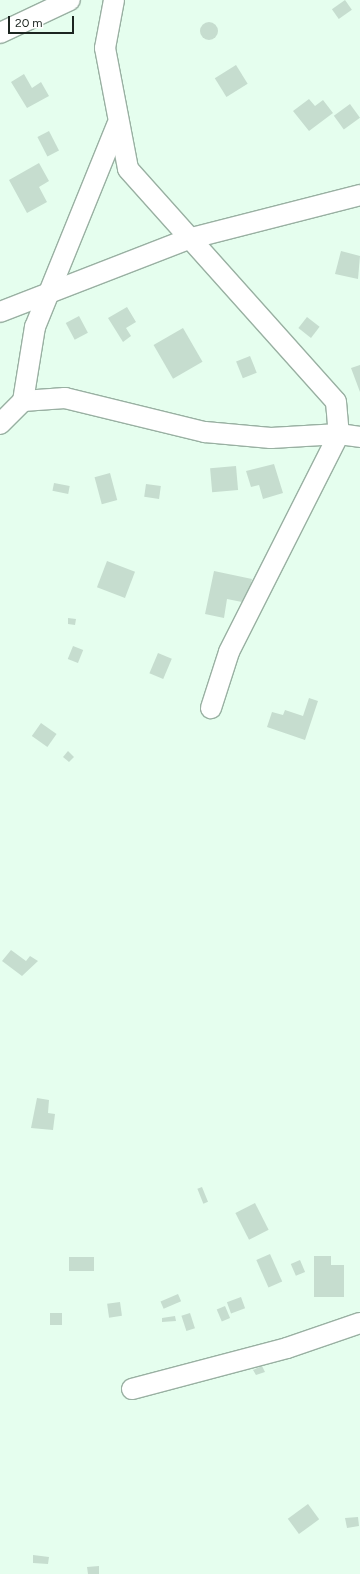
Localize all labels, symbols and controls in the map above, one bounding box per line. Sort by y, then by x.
scale bar [10,8,76,34]
text: 20 m [15,16,43,30]

